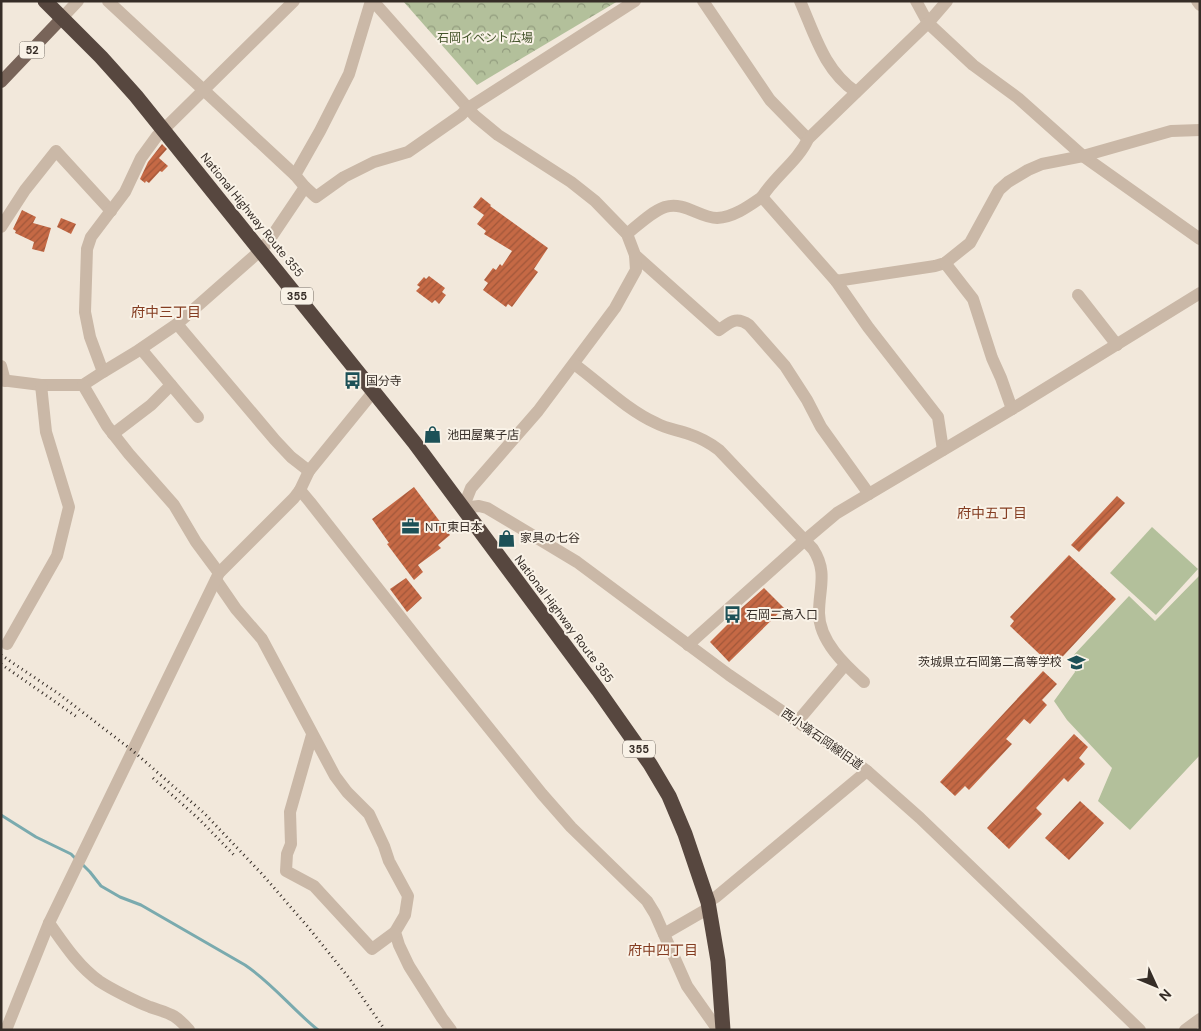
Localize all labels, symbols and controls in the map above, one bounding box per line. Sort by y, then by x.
park label: 石岡イベント広場 [437,30,533,46]
road number: 52 [20,42,44,58]
street label: National Highway Route 355 [197,150,307,280]
road number: 355 [281,288,313,304]
district label: 府中三丁目 [131,303,201,321]
bus stop icon: 国分寺 [342,371,362,391]
place label: 国分寺 [366,373,402,389]
shop icon: 池田屋菓子店 [423,425,443,445]
place label: 池田屋菓子店 [447,427,519,443]
district label: 府中五丁目 [957,504,1027,522]
office icon: NTT東日本 [401,517,421,537]
place label: NTT東日本 [425,519,483,535]
shop icon: 家具の七谷 [496,528,516,548]
place label: 家具の七谷 [520,530,580,546]
street label: National Highway Route 355 [511,552,617,686]
bus stop icon: 石岡二高入口 [722,605,742,625]
place label: 石岡二高入口 [746,607,818,623]
school or university icon: 茨城県立石岡第二高等学校 [1066,652,1086,672]
place label: 茨城県立石岡第二高等学校 [918,654,1062,670]
street label: 西小塙石岡線旧道 [778,705,866,773]
road number: 355 [623,741,655,758]
district label: 府中四丁目 [628,941,698,959]
north arrow [1131,961,1181,1011]
text: N [1155,985,1175,1005]

